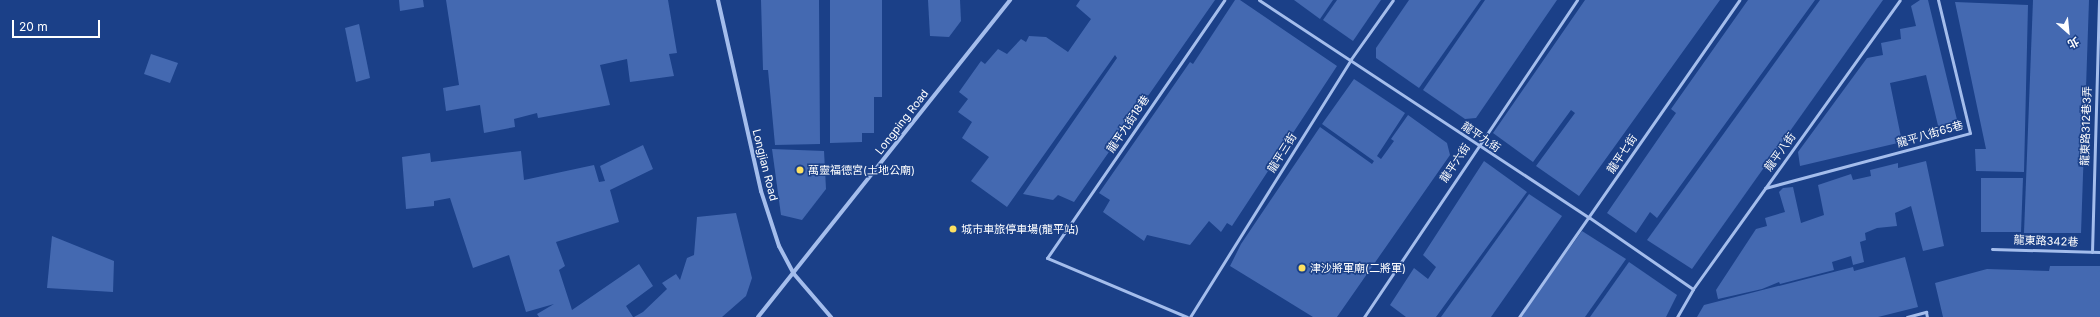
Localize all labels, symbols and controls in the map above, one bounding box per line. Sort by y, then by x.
scale bar [14,12,102,38]
north arrow [2048,12,2088,52]
text: 20 m [19,19,48,34]
text: 北 [2065,34,2082,51]
street label: 龍東路312巷3弄 [2078,86,2094,166]
street label: Longping Road [873,87,931,157]
street label: 龍平九街18巷 [1104,93,1152,155]
street label: 龍平八街65巷 [1895,118,1965,150]
street label: 龍平九街 [1459,119,1503,155]
street label: Longjian Road [750,128,780,202]
street label: 龍平八街 [1762,130,1798,174]
street label: 龍平三街 [1265,131,1299,175]
street label: 龍平七街 [1604,132,1640,176]
street label: 龍平六街 [1437,141,1473,185]
place label: 萬靈福德宮(土地公廟) [808,163,915,177]
marker: 萬靈福德宮(土地公廟) [795,165,805,175]
place label: 城市車旅停車場(龍平站) [961,222,1079,236]
marker: 城市車旅停車場(龍平站) [948,224,958,234]
street label: 龍東路342巷 [2013,233,2079,249]
place label: 津沙將軍廟(二將軍) [1310,261,1406,275]
marker: 津沙將軍廟(二將軍) [1297,263,1307,273]

